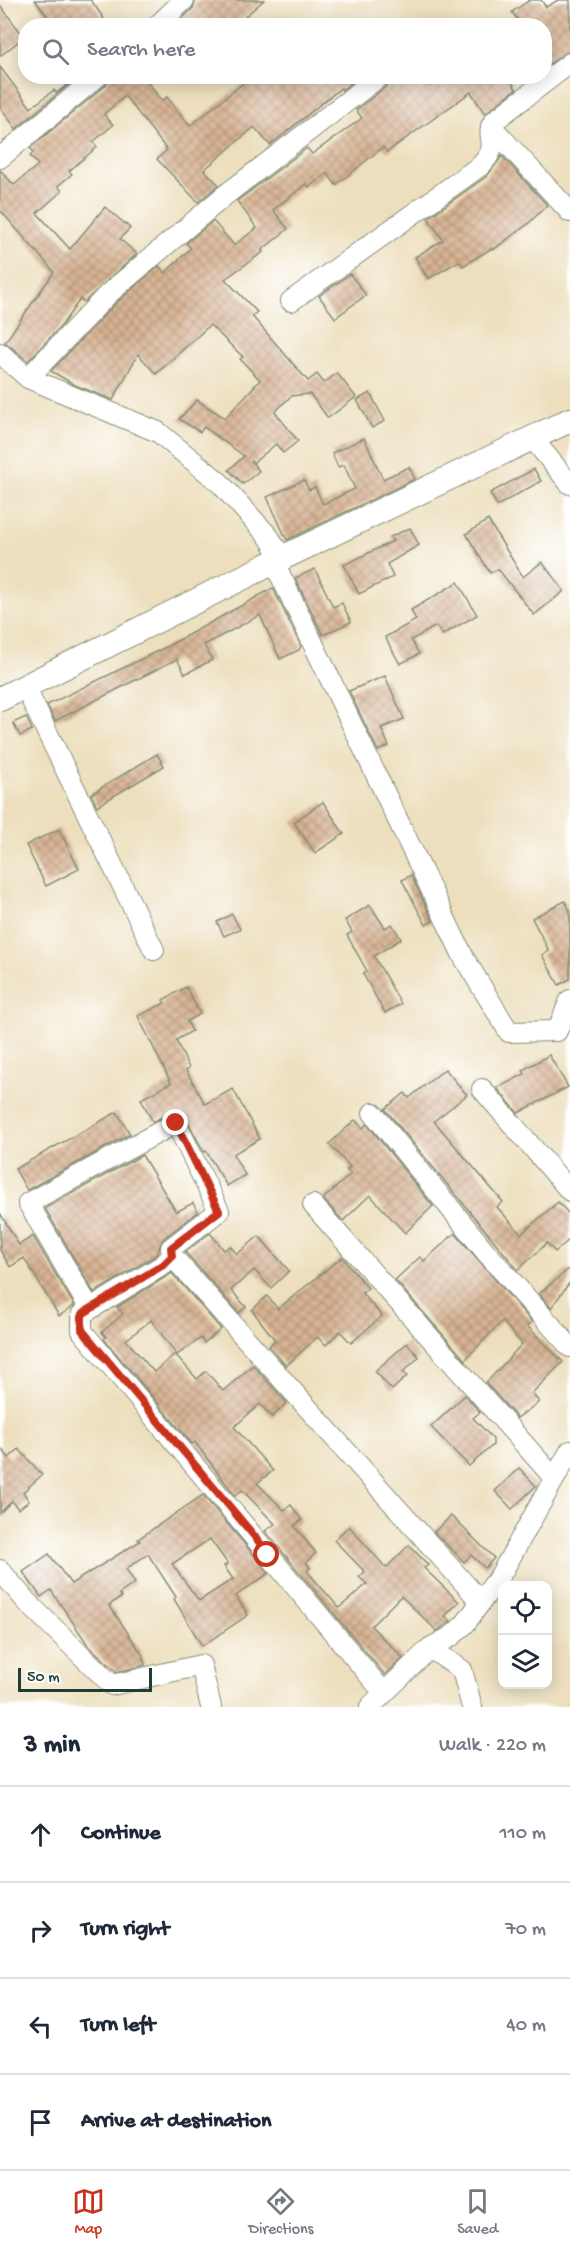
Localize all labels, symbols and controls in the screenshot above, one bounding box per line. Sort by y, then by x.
search box [18,18,552,84]
icon: search [39,35,72,68]
text: Search here [87,38,195,64]
route end [162,1109,188,1135]
route start [253,1541,279,1567]
map controls [498,1581,552,1689]
button: locate [498,1581,552,1635]
button: layers [498,1635,552,1689]
scale bar [18,1665,152,1692]
text: 50 m [27,1669,60,1688]
text: 3 min [24,1731,80,1762]
text: Walk · 220 m [439,1735,546,1758]
icon: ahead [24,1818,57,1851]
text: Continue [81,1821,161,1847]
text: 110 m [500,1823,546,1846]
icon: right [24,1914,57,1947]
text: Turn right [81,1917,169,1943]
text: 70 m [505,1919,546,1942]
icon: left [24,2010,57,2043]
text: Turn left [81,2013,155,2039]
text: 40 m [506,2015,546,2038]
icon: arrive [24,2106,57,2139]
text: Arrive at destination [81,2109,271,2135]
tab: Map [72,2185,105,2240]
tab: Directions [248,2185,314,2240]
tab: Saved [457,2185,498,2240]

